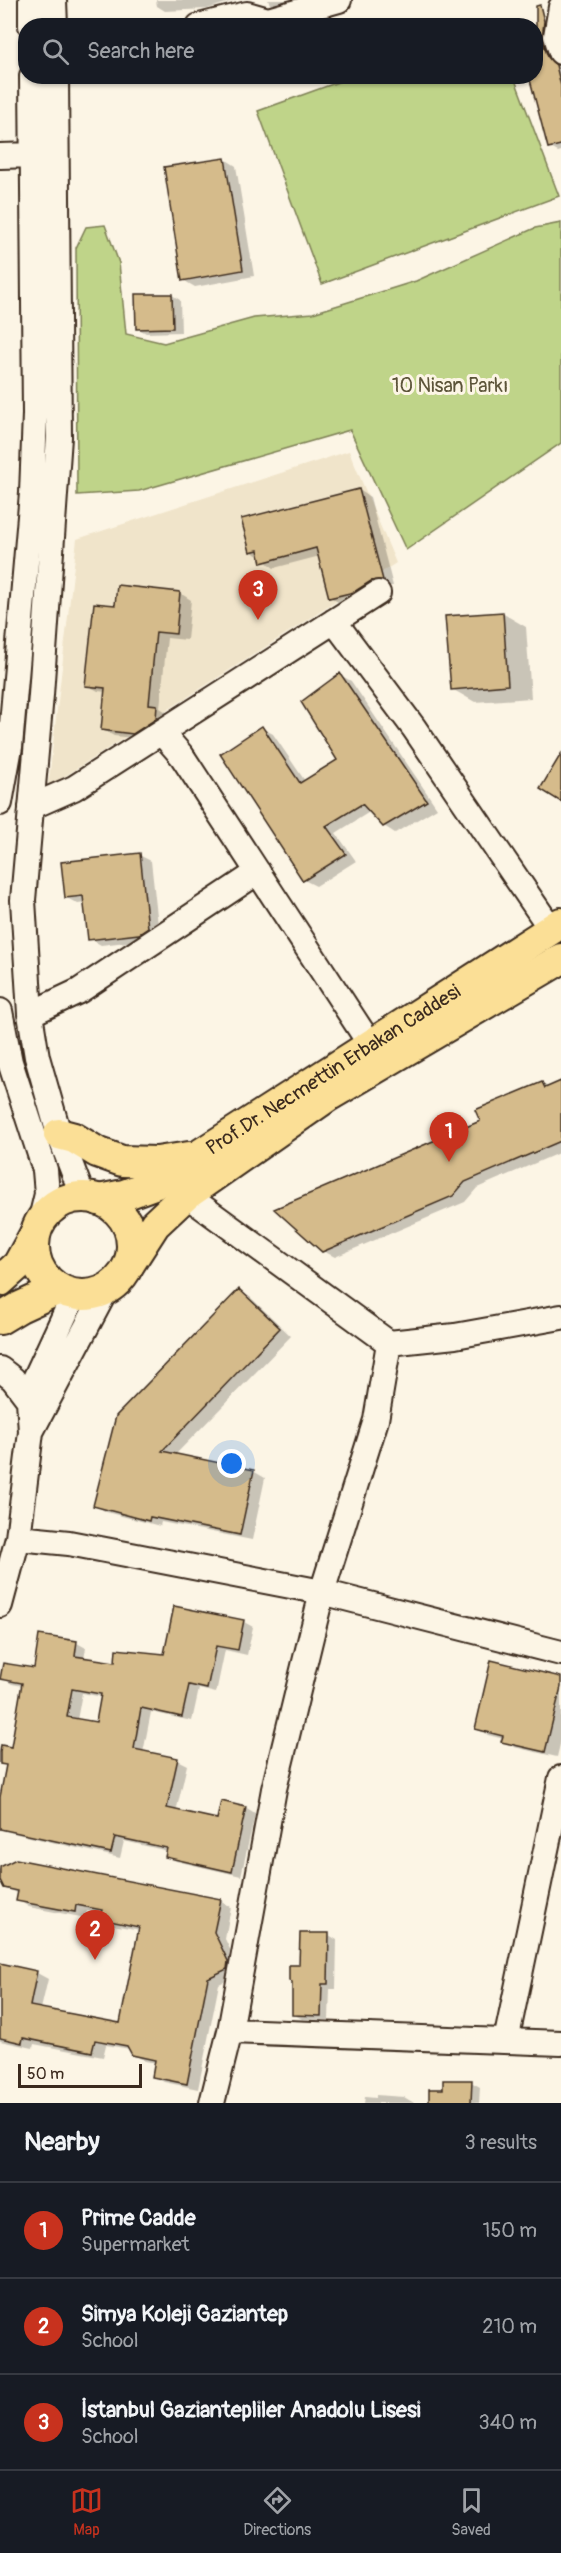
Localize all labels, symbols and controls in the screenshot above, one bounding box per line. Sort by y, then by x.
search box [18,18,543,84]
icon: search [39,35,72,68]
text: Search here [87,37,194,65]
park label: 10 Nisan Parkı [392,373,508,398]
pin: 3 [238,570,278,620]
street label: Prof.Dr. Necmettin Erbakan Caddesi [201,979,465,1161]
pin: 1 [430,1112,468,1162]
your location [217,1449,246,1478]
pin: 2 [76,1910,115,1960]
scale bar [18,2061,142,2088]
text: 50 m [27,2064,64,2084]
text: Nearby [24,2126,100,2158]
text: 3 results [465,2130,537,2155]
text: Prime Cadde [81,2204,196,2232]
text: 1 [40,2218,47,2243]
text: 150 m [483,2218,537,2243]
text: Supermarket [81,2232,190,2257]
text: Simya Koleji Gaziantep [81,2300,288,2328]
text: 2 [38,2314,49,2339]
text: 210 m [482,2314,537,2339]
text: School [81,2328,138,2353]
text: İstanbul Gaziantepliler Anadolu Lisesi [81,2396,421,2424]
text: 3 [38,2410,49,2435]
text: 340 m [478,2410,537,2435]
text: School [81,2424,138,2449]
tab: Map [70,2484,103,2540]
tab: Directions [243,2484,311,2540]
tab: Saved [451,2484,491,2540]

